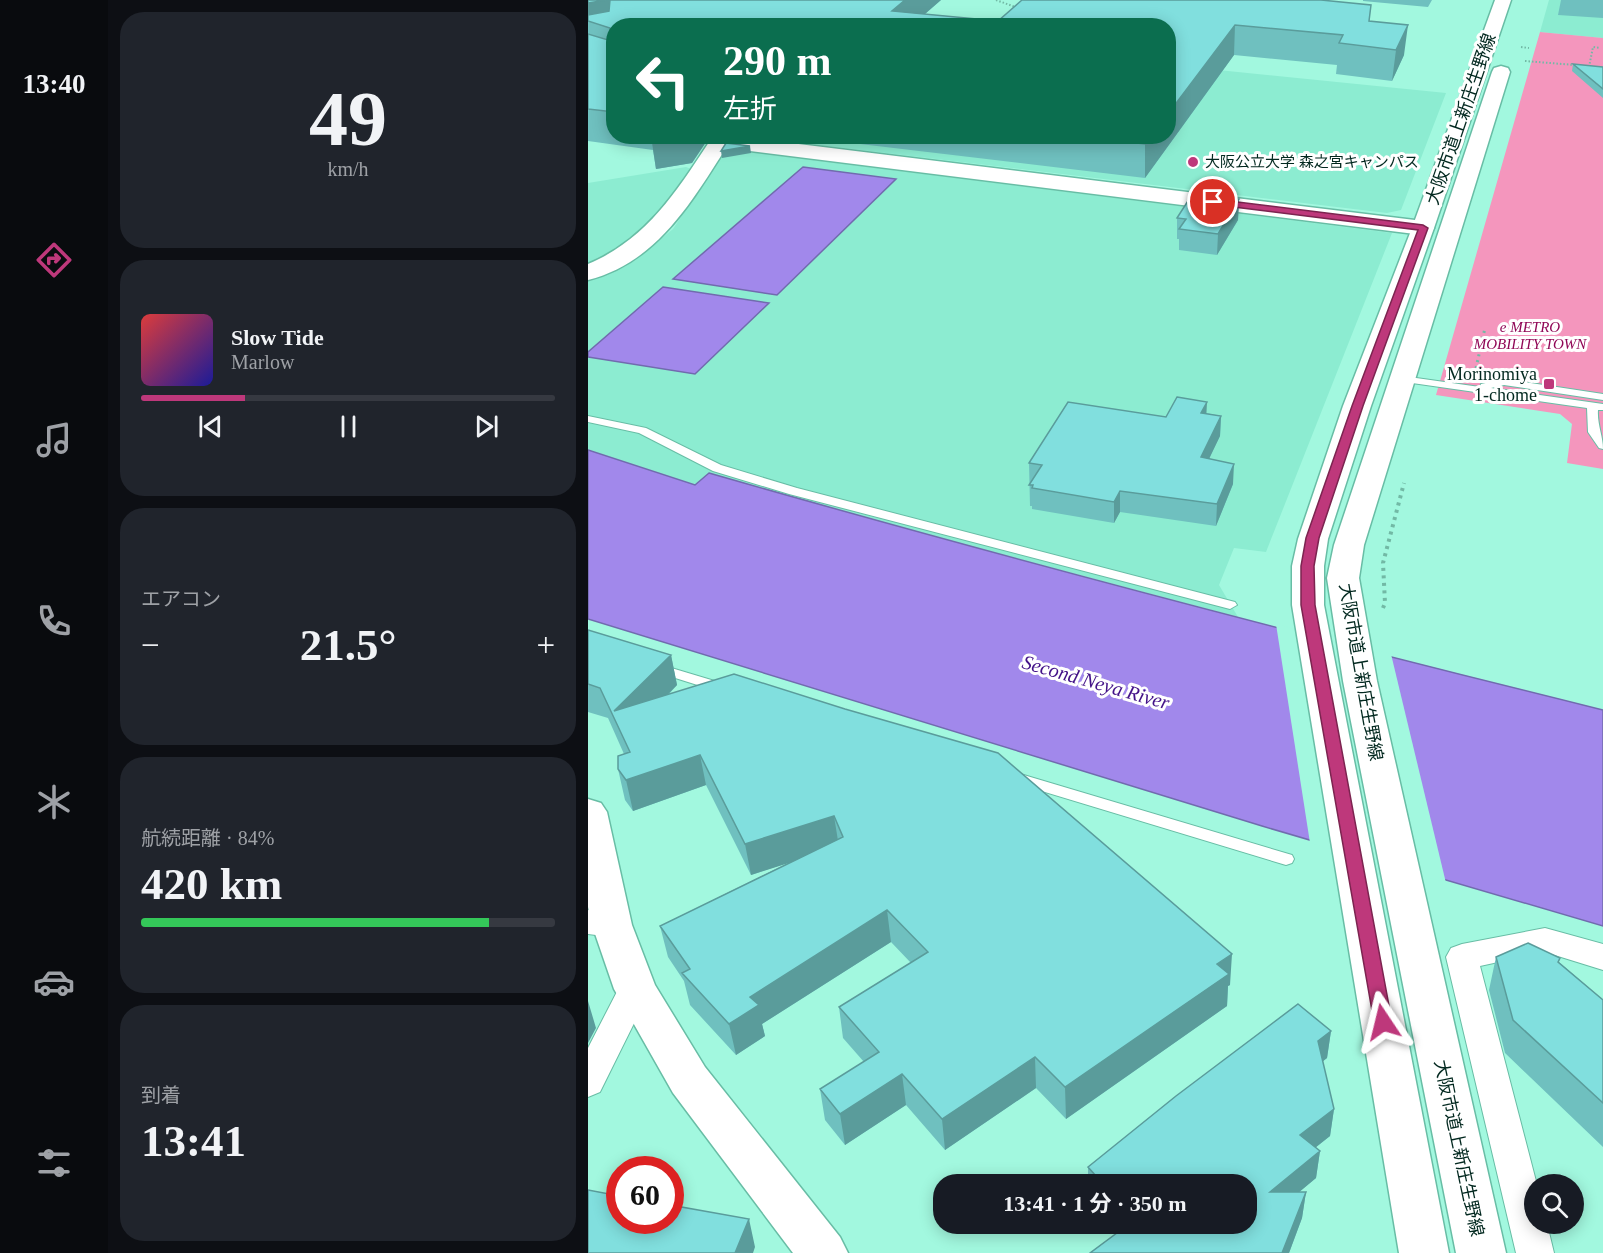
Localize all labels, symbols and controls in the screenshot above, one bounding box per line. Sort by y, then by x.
street label: 大阪市道上新庄生野線 [1422,31,1500,207]
text: 290 m [723,38,832,84]
icon: left [624,42,702,120]
text: 13:40 [23,69,86,99]
text: 49 [309,75,387,162]
text: 左折 [723,94,777,124]
place label: 大阪公立大学 森之宮キャンパス [1205,154,1419,170]
marker: 大阪公立大学 森之宮キャンパス [1186,155,1200,169]
text: km/h [327,158,369,180]
pin [1187,176,1238,227]
icon: arrive [1196,185,1229,218]
icon: directions [33,239,75,281]
park label: e METRO MOBILITY TOWN [1473,319,1587,352]
text: Slow Tide [231,325,324,350]
text: Marlow [231,351,294,373]
place label: Morinomiya 1-chome [1447,364,1537,405]
marker: Morinomiya 1-chome [1542,377,1556,391]
icon: previous [194,410,227,443]
icon: pause [332,410,365,443]
icon: next [470,410,503,443]
icon: music [33,419,75,461]
street label: 大阪市道上新庄生野線 [1336,582,1386,762]
text: エアコン [141,588,221,610]
icon: phone [33,600,75,642]
text: 21.5° [300,620,396,670]
text: − [141,627,160,663]
text: + [536,627,555,663]
water label: Second Neya River [1020,650,1172,715]
icon: climate [33,781,75,823]
text: 航続距離 · 84% [141,827,274,849]
text: 420 km [141,859,282,909]
icon: car [33,961,75,1003]
position arrow [1351,990,1415,1054]
street label: 大阪市道上新庄生野線 [1431,1058,1487,1238]
text: 到着 [141,1084,181,1106]
text: 13:41 [141,1116,246,1166]
icon: filters [33,1142,75,1184]
speed limit sign: 60 [606,1156,684,1234]
map controls [1524,1174,1584,1234]
button: search [1524,1174,1584,1234]
text: 13:41 · 1 分 · 350 m [1003,1191,1187,1216]

